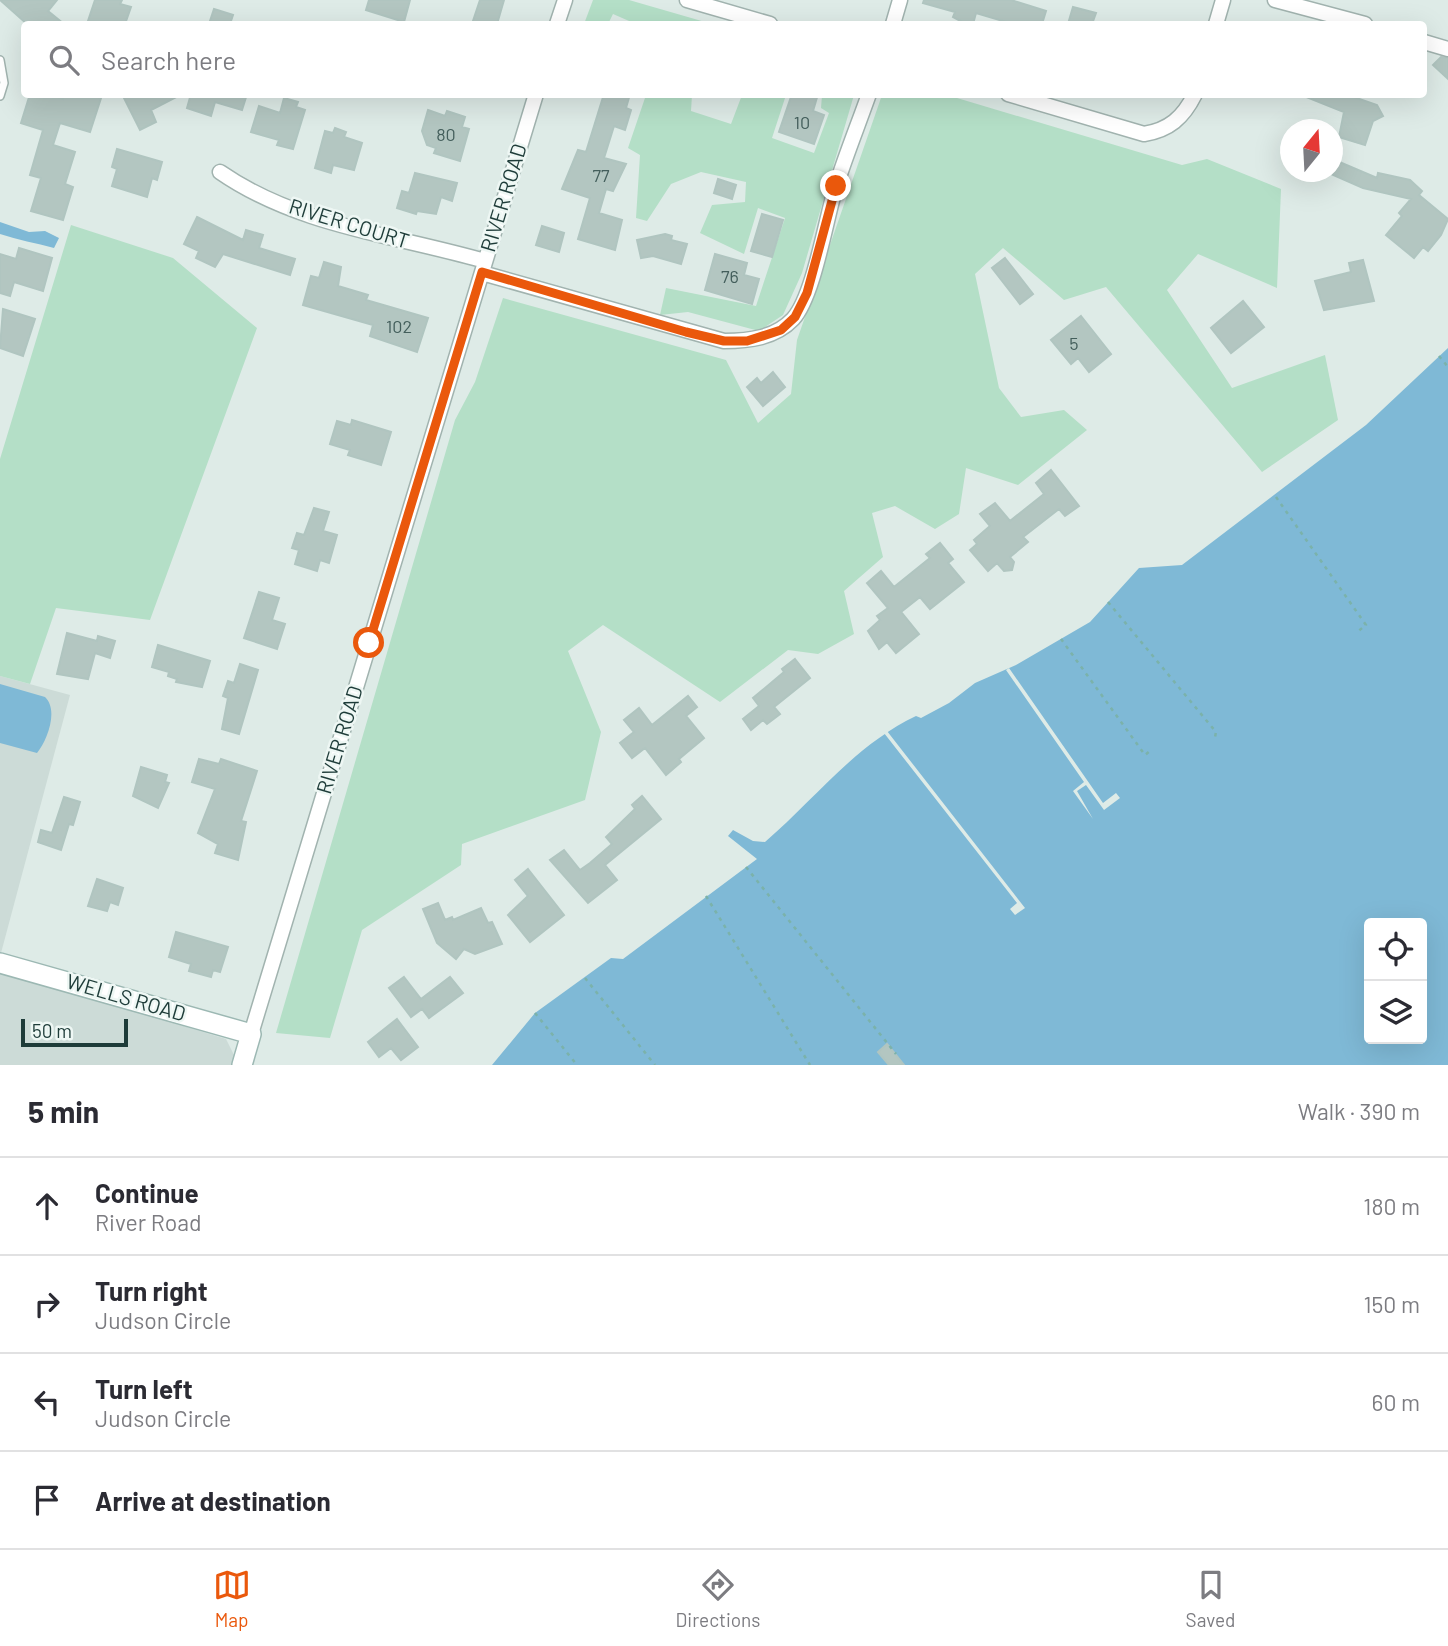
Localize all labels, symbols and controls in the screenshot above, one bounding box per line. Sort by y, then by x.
search box [21,21,1427,98]
icon: search [45,41,83,79]
text: Search here [101,44,236,75]
house number: 10 [794,111,810,133]
north arrow [1280,119,1343,182]
house number: 80 [436,123,456,145]
street label: RIVER ROAD [474,140,531,255]
house number: 77 [592,164,610,186]
route end [820,170,851,201]
street label: RIVER COURT [286,192,413,253]
house number: 76 [721,265,739,287]
house number: 102 [386,315,412,337]
house number: 5 [1069,332,1079,354]
route start [353,627,384,658]
street label: RIVER ROAD [310,682,367,797]
map controls [1364,918,1427,1044]
button: locate [1364,918,1427,981]
street label: WELLS ROAD [64,968,189,1025]
button: layers [1364,981,1427,1044]
scale bar [21,1016,128,1048]
text: 50 m [32,1019,72,1042]
text: 5 min [28,1093,99,1129]
text: Walk · 390 m [1298,1097,1420,1125]
text: Continue [95,1177,199,1208]
icon: ahead [28,1187,66,1225]
text: 180 m [1363,1192,1420,1220]
text: River Road [95,1208,202,1236]
text: Turn right [95,1275,208,1306]
icon: right [28,1285,66,1323]
text: 150 m [1364,1290,1420,1318]
text: Judson Circle [95,1306,231,1334]
text: Turn left [95,1373,193,1404]
icon: left [28,1383,66,1421]
text: 60 m [1372,1388,1420,1416]
text: Judson Circle [95,1404,231,1432]
icon: arrive [28,1481,66,1519]
text: Arrive at destination [95,1485,331,1516]
tab: Map [213,1566,251,1631]
tab: Directions [676,1566,761,1631]
tab: Saved [1186,1566,1235,1631]

